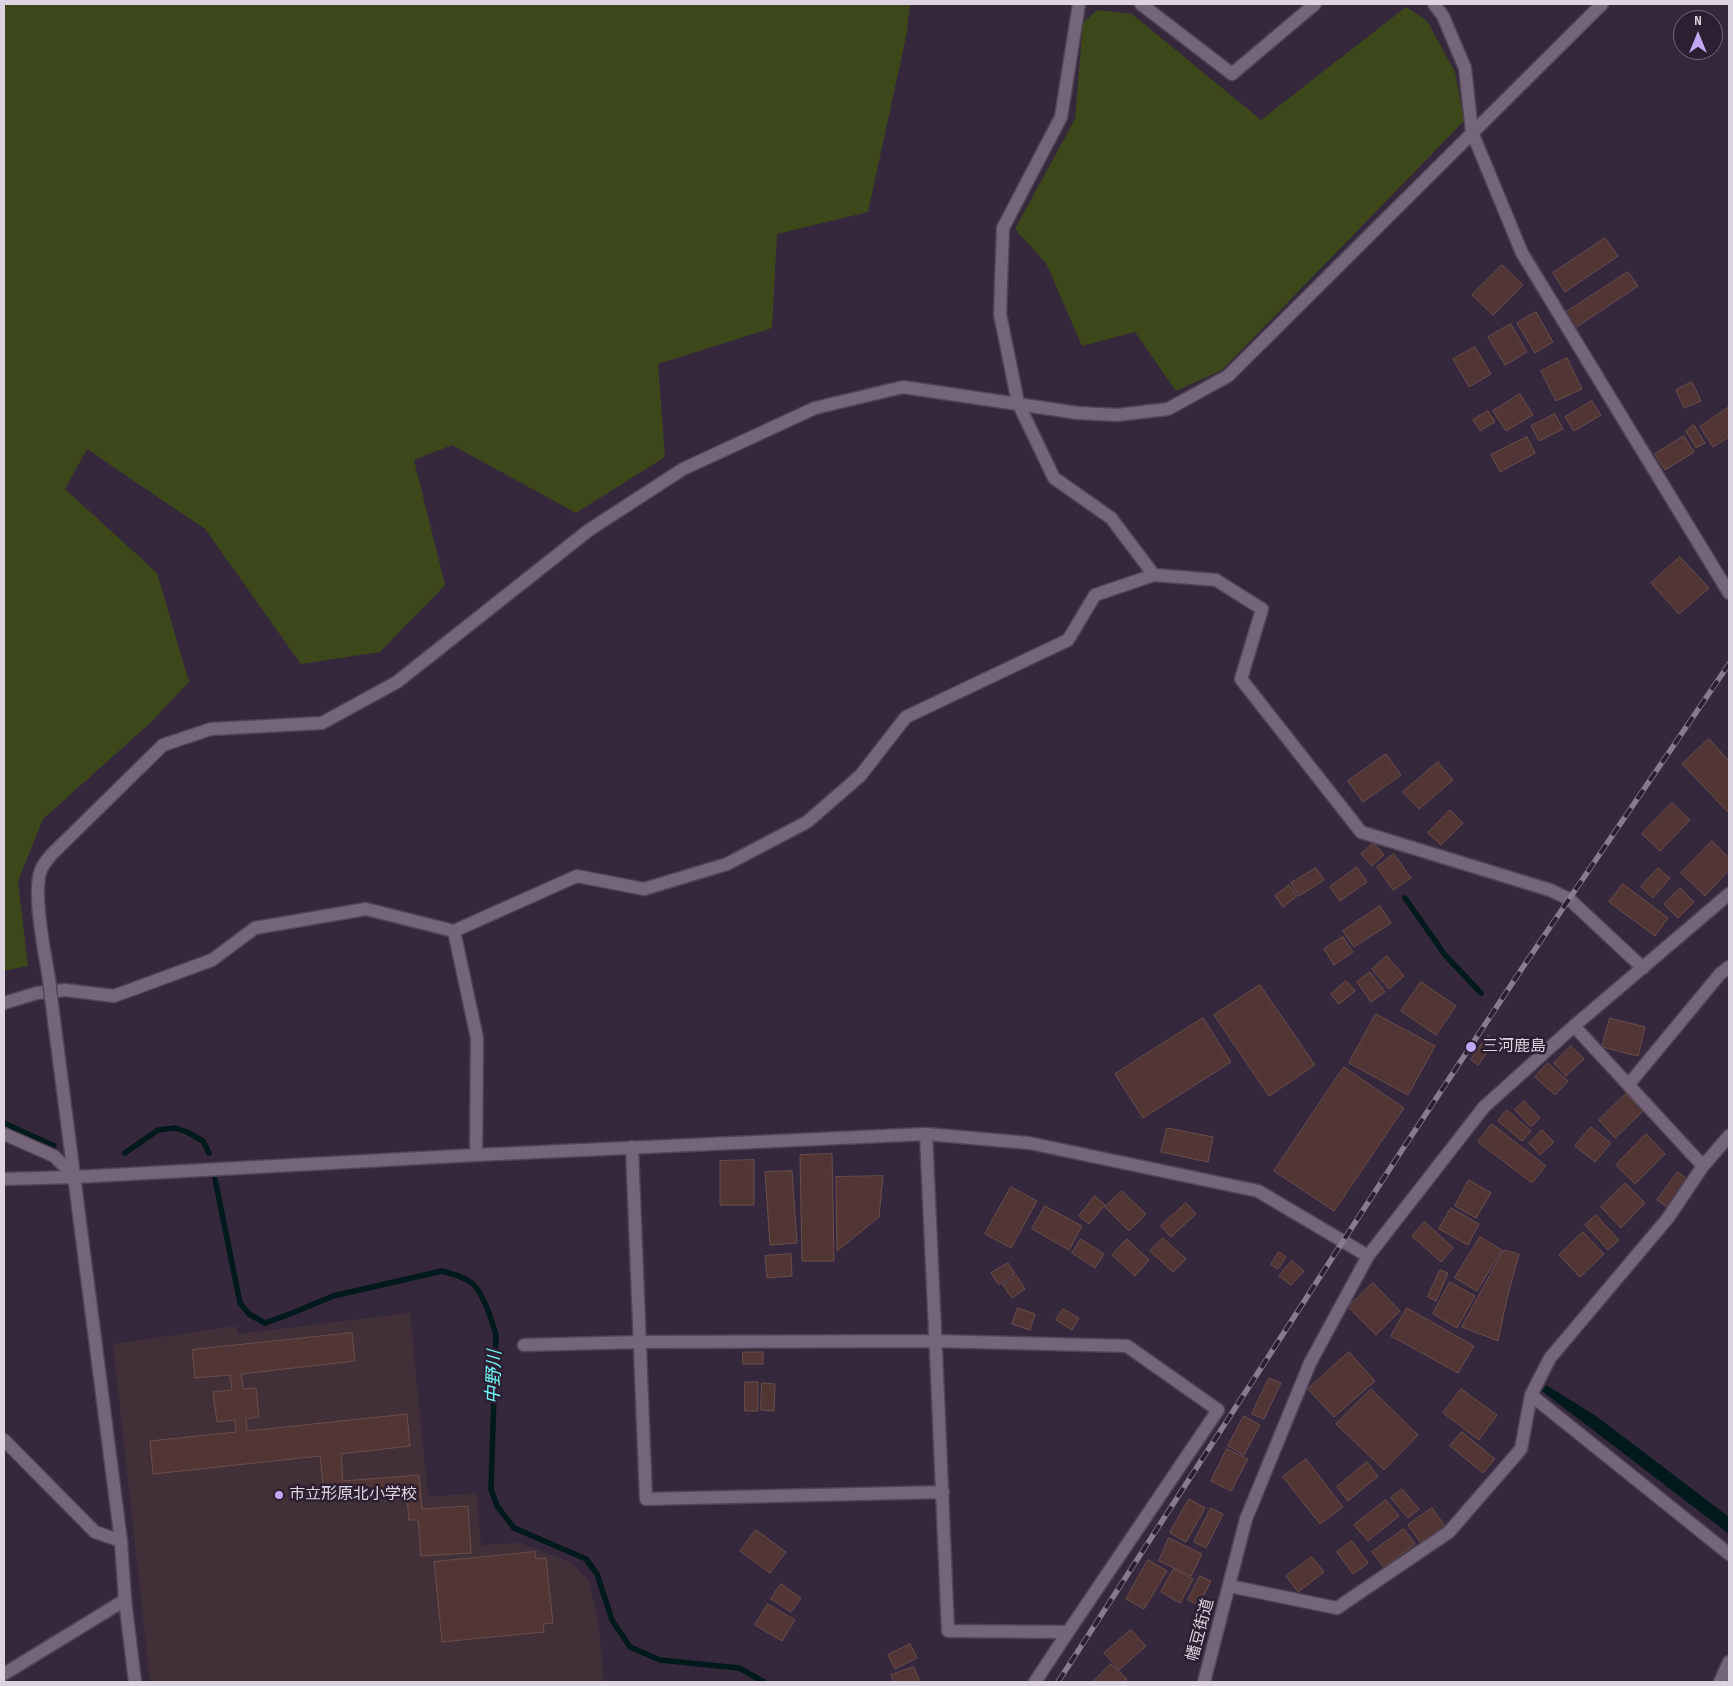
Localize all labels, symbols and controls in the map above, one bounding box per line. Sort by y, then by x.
north arrow [1673,10,1723,60]
text: N [1694,12,1702,29]
place label: 三河鹿島 [1482,1037,1546,1057]
marker: 三河鹿島 [1464,1040,1478,1054]
water label: 中野川 [483,1350,507,1404]
place label: 市立形原北小学校 [289,1485,417,1505]
marker: 市立形原北小学校 [273,1489,285,1501]
street label: 幡豆街道 [1183,1597,1219,1663]

